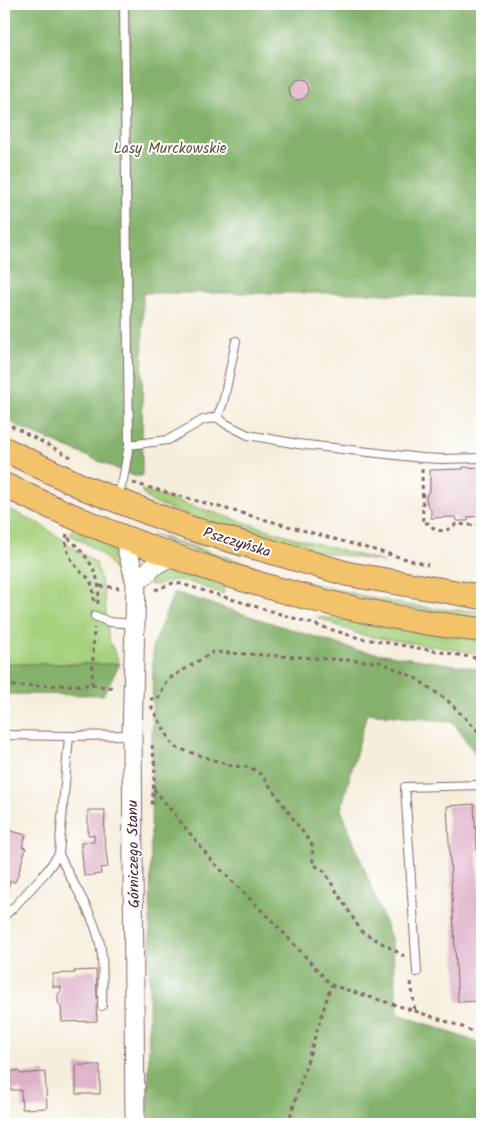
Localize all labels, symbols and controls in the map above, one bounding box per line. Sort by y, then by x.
park label: Lasy Murckowskie [113,137,227,161]
street label: Pszczyńska [200,521,274,565]
street label: Górniczego Stanu [121,800,147,908]

